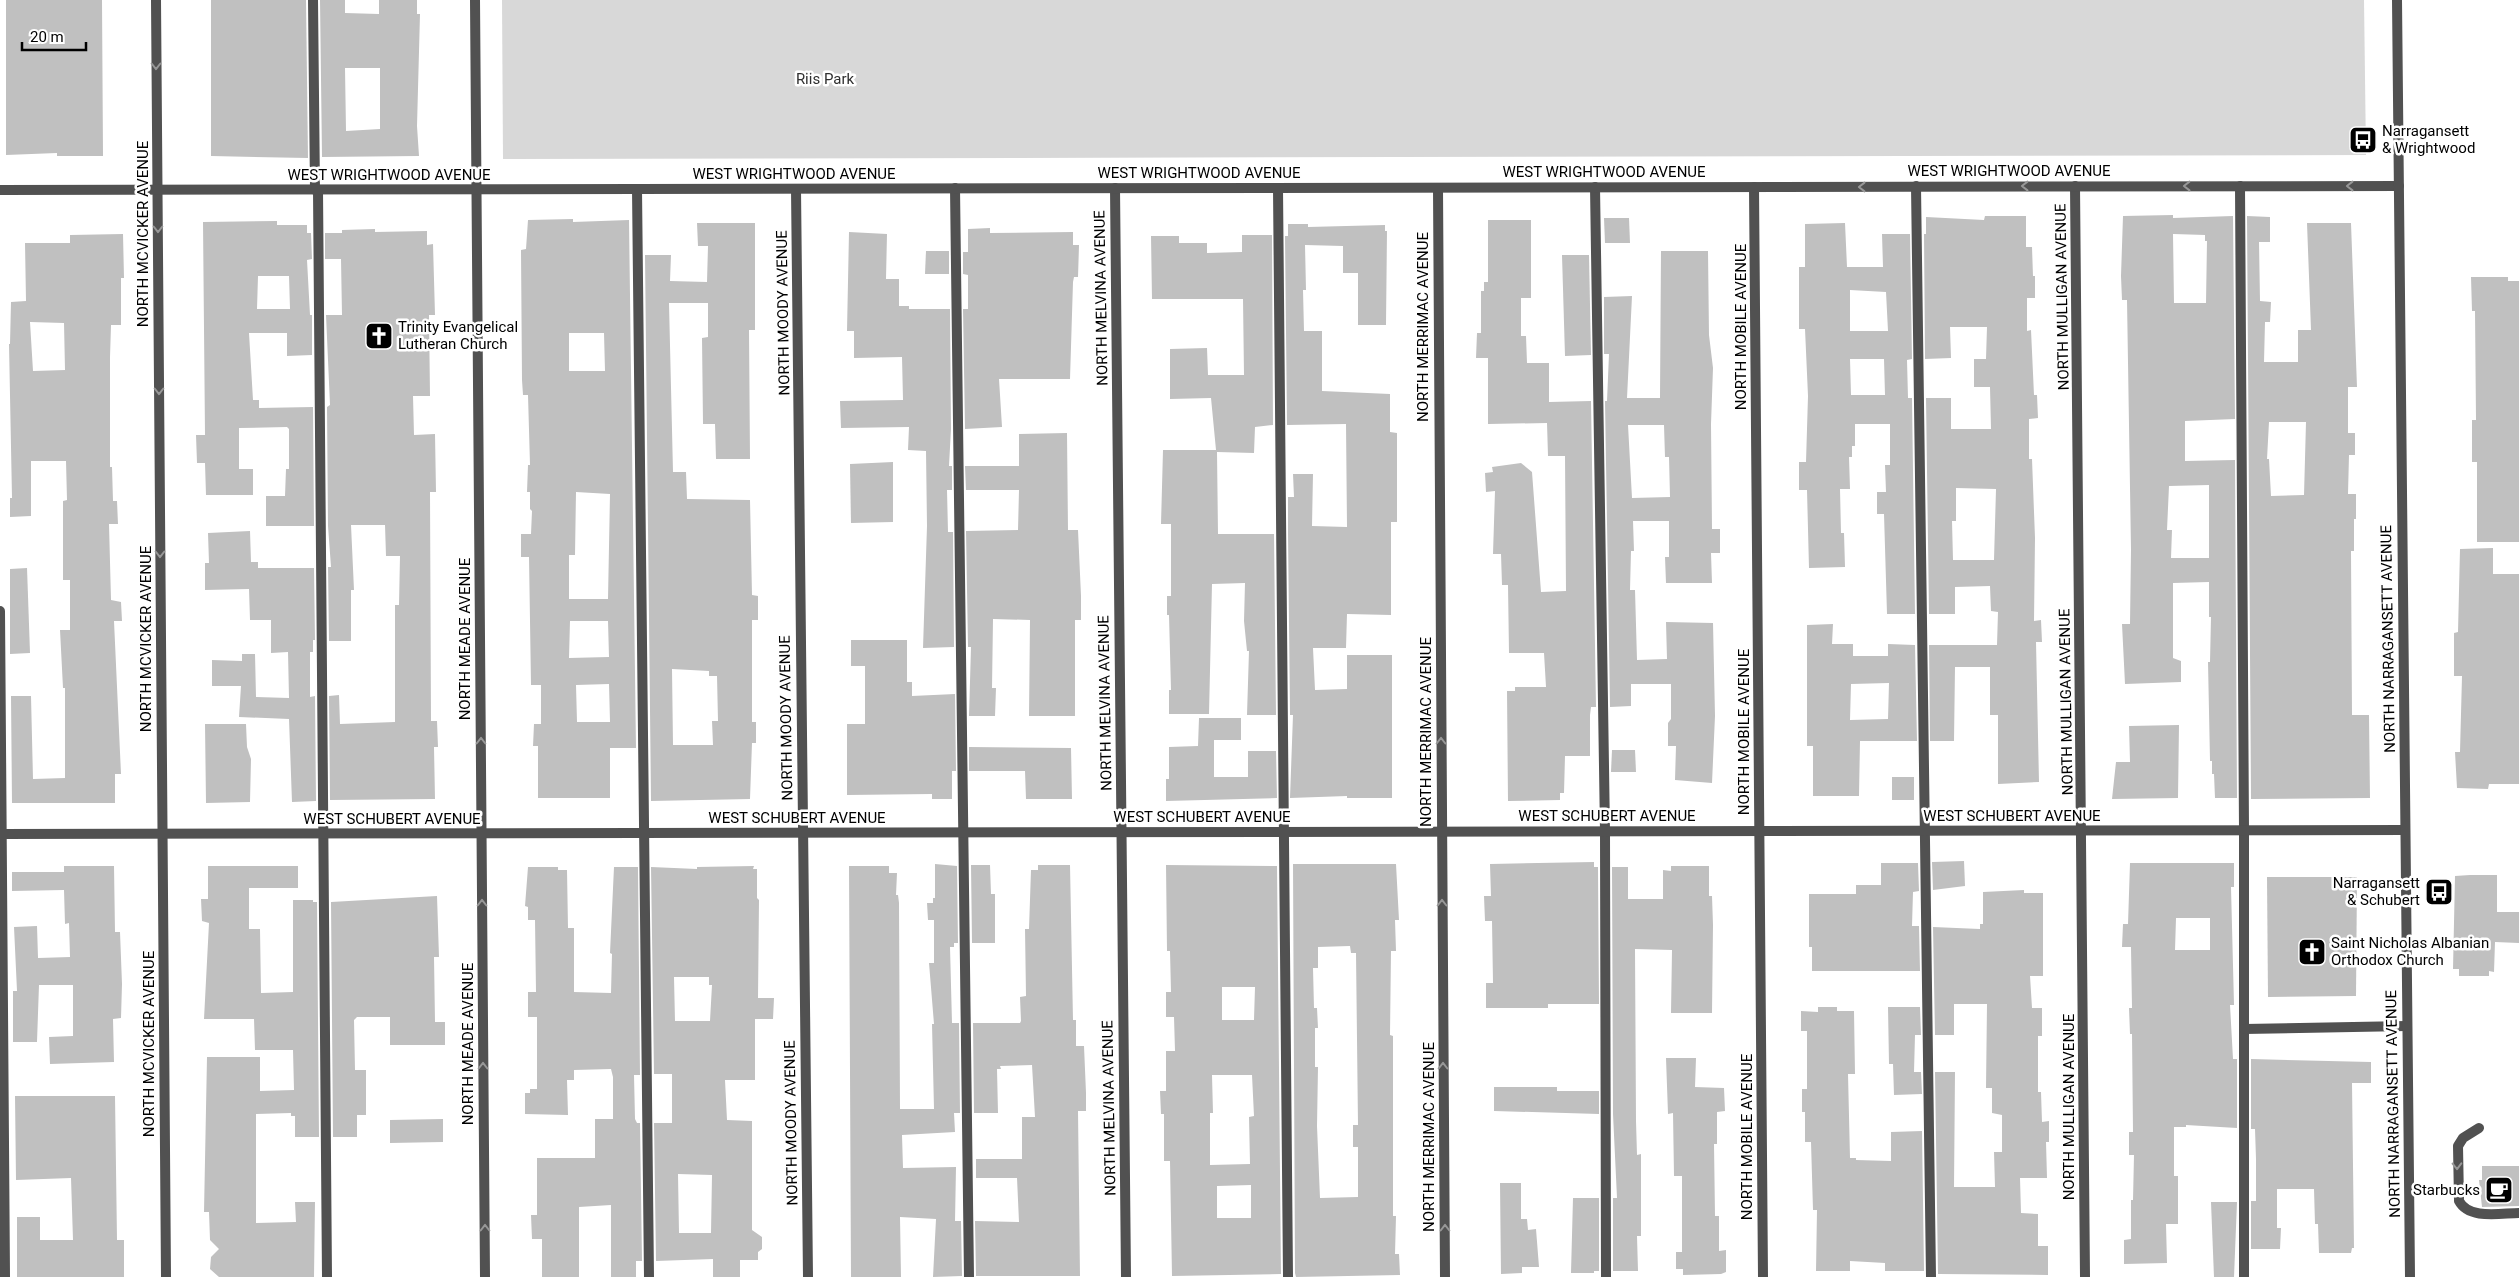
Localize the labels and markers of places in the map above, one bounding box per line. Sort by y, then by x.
place label: Narragansett & Wrightwood [2382,122,2475,157]
bus stop icon: Narragansett & Wrightwood [2348,125,2378,155]
place label: Trinity Evangelical Lutheran Church [398,318,518,353]
church icon: Trinity Evangelical Lutheran Church [364,321,394,351]
place label: Narragansett & Schubert [2333,874,2420,909]
bus stop icon: Narragansett & Schubert [2424,877,2454,907]
place label: Saint Nicholas Albanian Orthodox Church [2331,934,2489,969]
church icon: Saint Nicholas Albanian Orthodox Church [2297,937,2327,967]
cafe icon: Starbucks [2484,1175,2514,1205]
place label: Starbucks [2413,1181,2480,1199]

